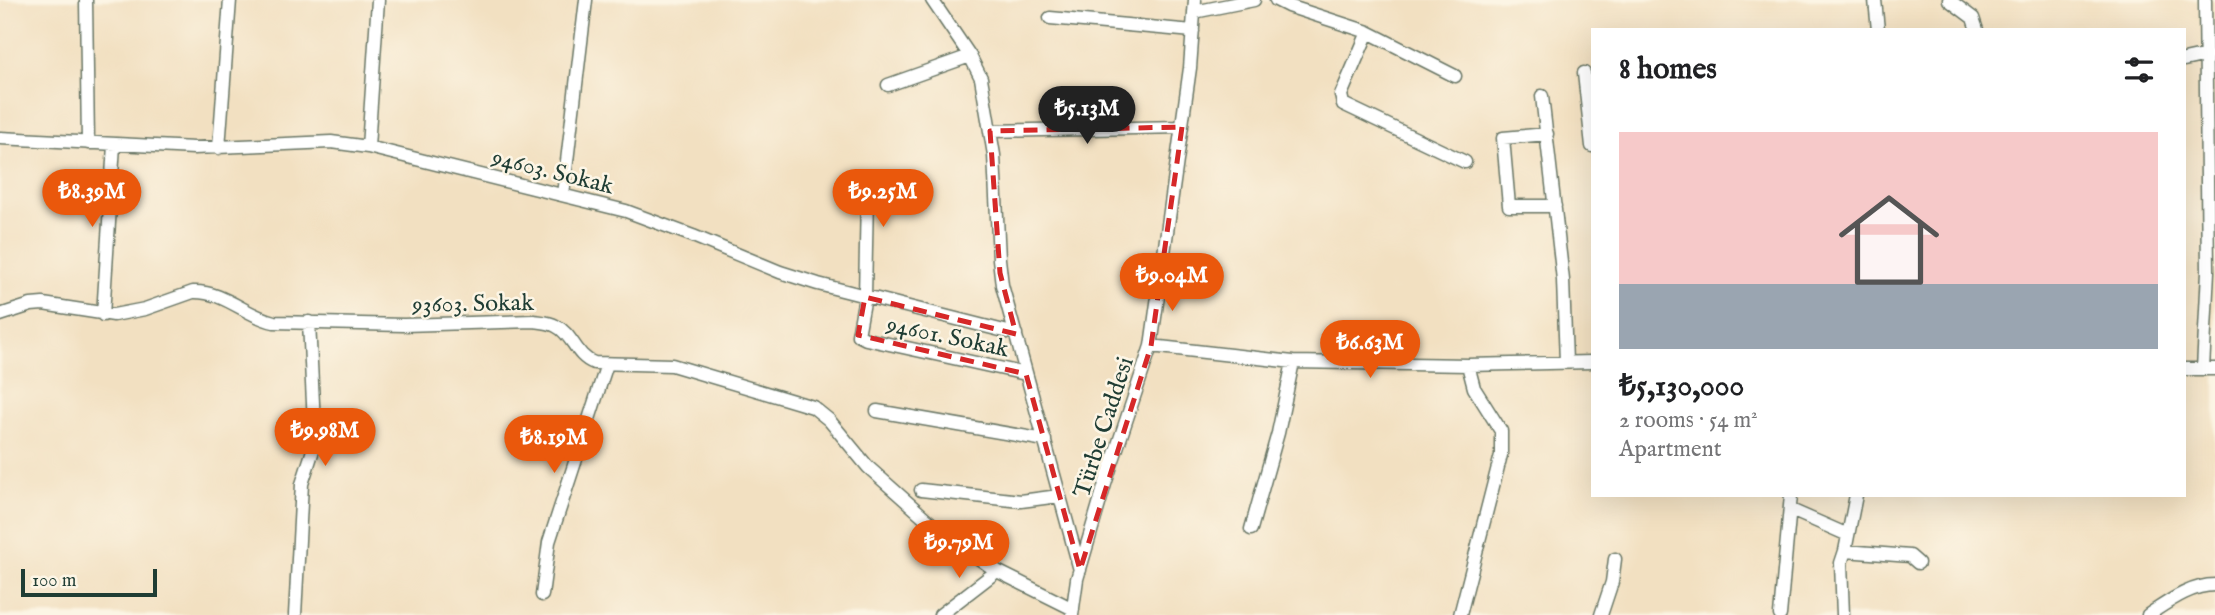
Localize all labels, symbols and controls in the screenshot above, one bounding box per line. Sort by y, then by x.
text: 8 homes [1619,51,1717,89]
icon: filters [2120,51,2158,89]
pin: ₺5.13M [1030,86,1144,146]
text: ₺5.13M [1054,94,1120,123]
street label: 94603. Sokak [487,142,617,203]
pin: ₺8.39M [35,170,149,229]
pin: ₺9.25M [826,170,940,229]
text: ₺8.39M [58,177,126,206]
text: ₺9.25M [849,177,917,206]
icon: home [1826,177,1952,303]
pin: ₺9.04M [1115,254,1229,313]
text: ₺9.04M [1136,261,1208,290]
street label: 93603. Sokak [411,288,534,321]
street label: 94601. Sokak [883,309,1012,366]
pin: ₺6.63M [1313,320,1427,380]
text: ₺6.63M [1336,328,1404,357]
street label: Türbe Caddesi [1067,353,1142,502]
text: ₺5,130,000 [1619,368,1744,406]
text: 2 rooms · 54 m² [1619,406,1758,435]
pin: ₺9.98M [268,408,382,468]
text: ₺9.98M [291,416,359,445]
pin: ₺8.19M [497,416,611,475]
text: ₺8.19M [520,423,588,452]
text: Apartment [1619,435,1722,464]
pin: ₺9.79M [902,520,1016,580]
text: ₺9.79M [924,528,994,557]
scale bar [21,566,158,598]
text: 100 m [32,569,76,593]

